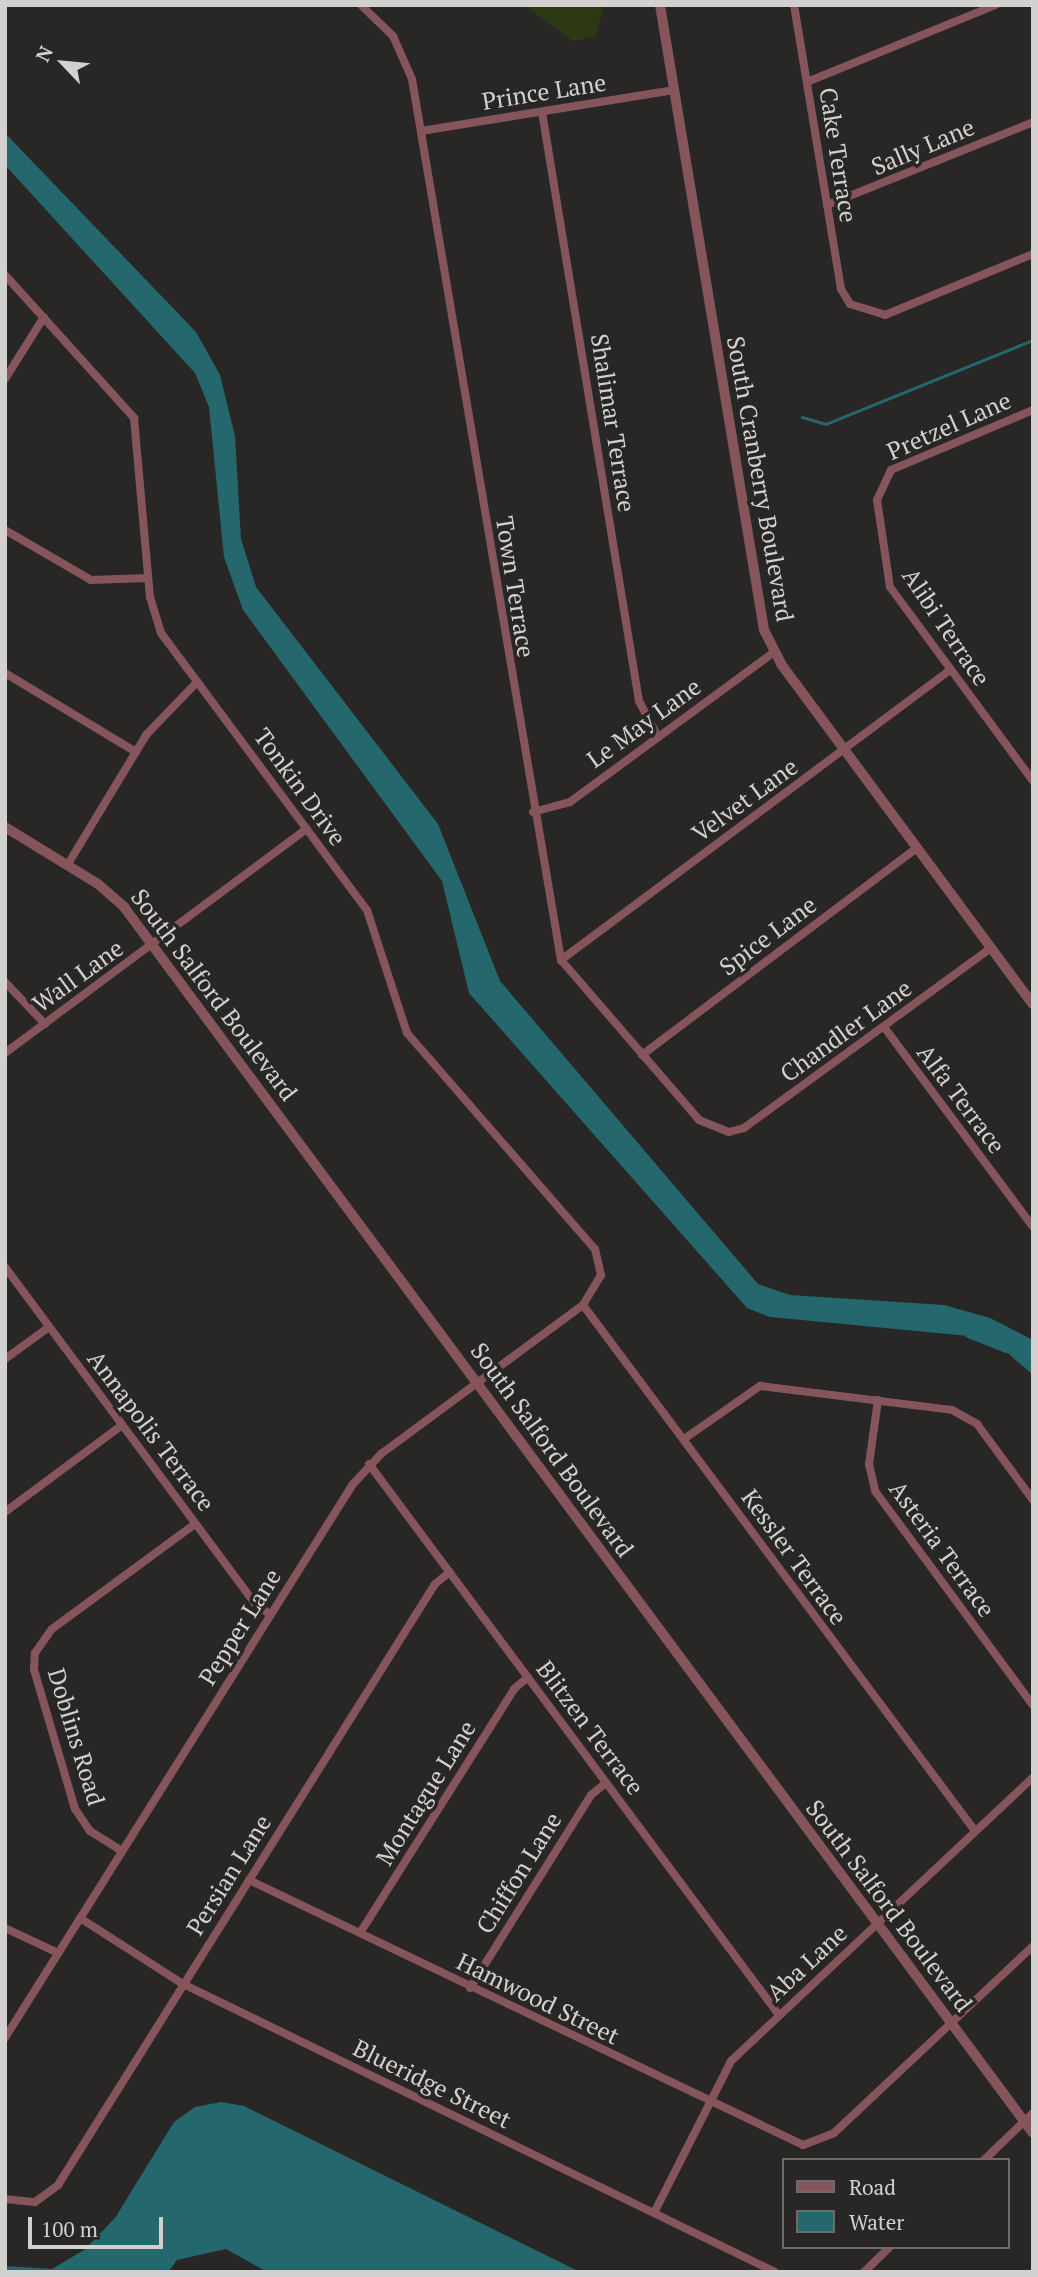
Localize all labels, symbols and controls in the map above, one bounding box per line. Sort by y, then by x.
north arrow [28,28,98,98]
text: N [29,42,58,66]
street label: Prince Lane [480,68,608,116]
street label: Cake Terrace [813,85,863,225]
street label: Sally Lane [867,112,979,182]
street label: Shalimar Terrace [585,332,641,514]
street label: South Cranberry Boulevard [721,334,799,624]
street label: Pretzel Lane [883,386,1015,466]
street label: Town Terrace [490,514,540,660]
street label: Alibi Terrace [896,563,996,691]
street label: Le May Lane [582,672,706,774]
street label: Tonkin Drive [248,723,352,851]
street label: Velvet Lane [686,752,804,848]
street label: South Salford Boulevard [125,883,303,1107]
street label: Spice Lane [714,890,822,982]
street label: Wall Lane [27,934,129,1018]
street label: Chandler Lane [775,974,917,1088]
street label: Alfa Terrace [911,1039,1011,1159]
street label: South Salford Boulevard [465,1337,639,1563]
street label: Annapolis Terrace [81,1345,221,1517]
street label: Asteria Terrace [883,1475,1001,1623]
street label: Kessler Terrace [735,1484,853,1630]
street label: Pepper Lane [193,1564,287,1690]
street label: Blitzen Terrace [530,1655,650,1801]
street label: Doblins Road [41,1665,111,1809]
street label: Montague Lane [370,1715,482,1871]
street label: South Salford Boulevard [800,1794,978,2018]
street label: Chiffon Lane [470,1807,568,1939]
street label: Persian Lane [181,1810,277,1940]
street label: Aba Lane [761,1919,853,2007]
street label: Hamwood Street [452,1947,624,2051]
street label: Blueridge Street [348,2033,516,2135]
legend [782,2158,1010,2249]
text: Road [849,2173,896,2201]
scale bar [32,2204,166,2248]
text: Water [849,2208,904,2236]
text: 100 m [41,2215,98,2243]

